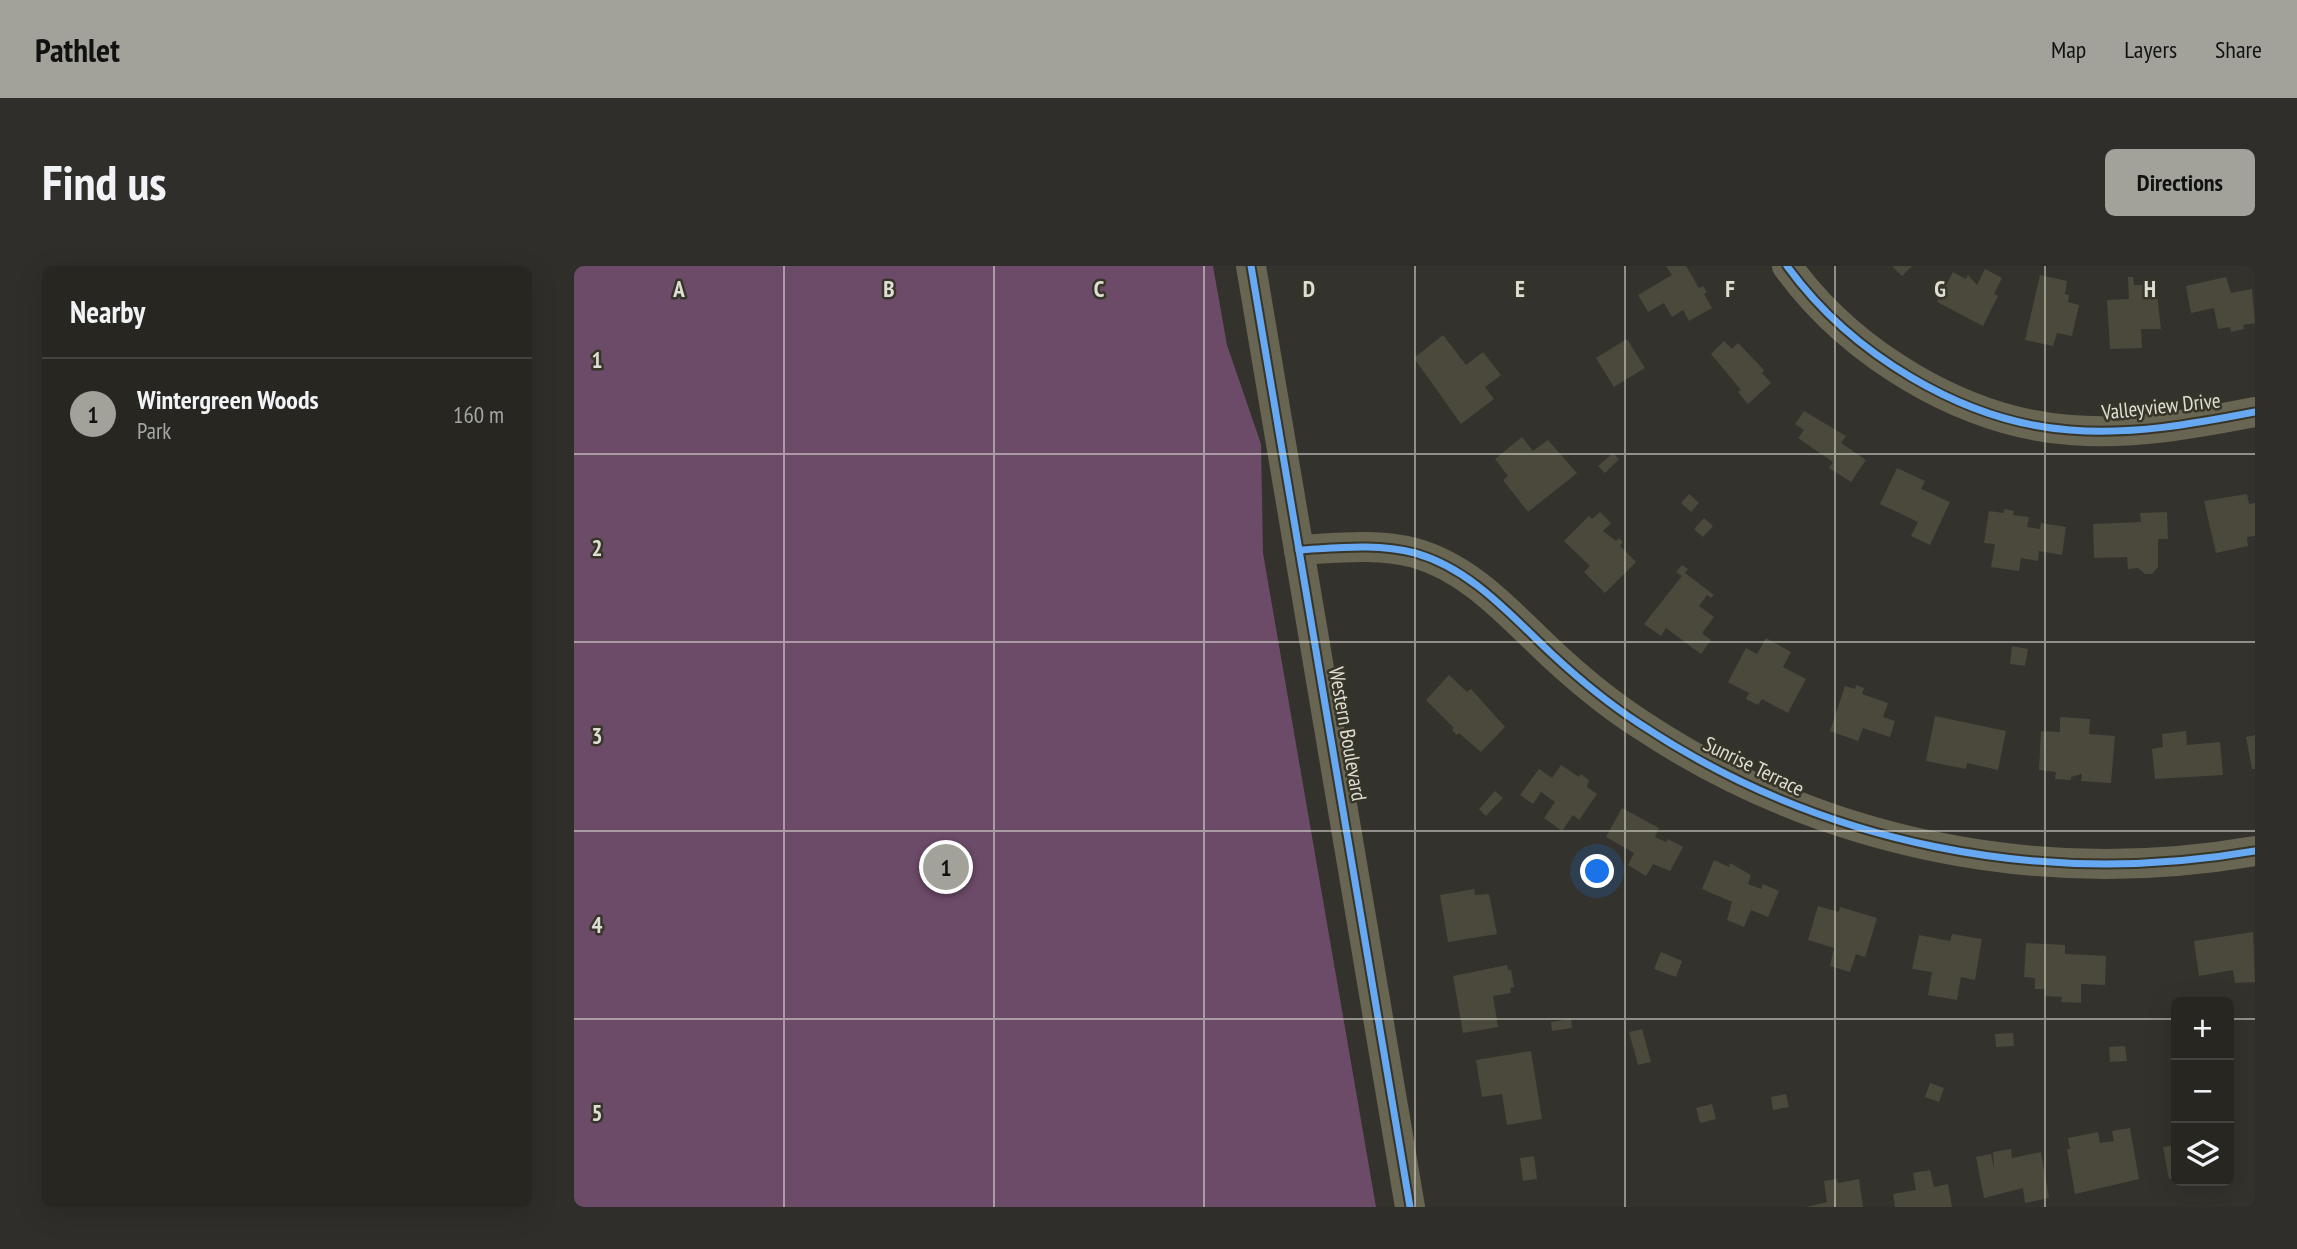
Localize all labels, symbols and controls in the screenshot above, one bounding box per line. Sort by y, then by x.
text: Pathlet [35,28,120,71]
text: Map [2051,34,2086,65]
text: Layers [2124,34,2177,65]
text: Share [2215,34,2262,65]
button: Directions [2105,149,2255,216]
text: Find us [42,150,166,214]
text: A [672,274,685,303]
text: B [883,274,895,303]
text: C [1094,274,1105,303]
text: D [1303,274,1315,303]
text: E [1515,274,1525,303]
text: F [1725,274,1735,303]
text: G [1934,274,1946,303]
text: H [2144,274,2156,303]
text: Nearby [70,292,145,331]
text: 1 [592,345,603,374]
text: Wintergreen Woods [137,383,319,416]
street label: Valleyview Drive [2099,386,2222,426]
text: 1 [88,400,99,429]
text: 160 m [453,400,504,429]
text: Park [137,416,171,445]
text: 2 [592,533,603,562]
street label: Western Boulevard [1323,665,1373,803]
text: 3 [592,721,603,750]
street label: Sunrise Terrace [1699,730,1809,802]
pin: 1 [923,841,969,893]
your location [1580,854,1614,888]
text: 4 [592,910,603,939]
map controls [2171,997,2234,1186]
button: + [2171,997,2234,1060]
button: − [2171,1060,2234,1123]
text: 5 [592,1098,603,1127]
button: layers [2171,1123,2234,1186]

